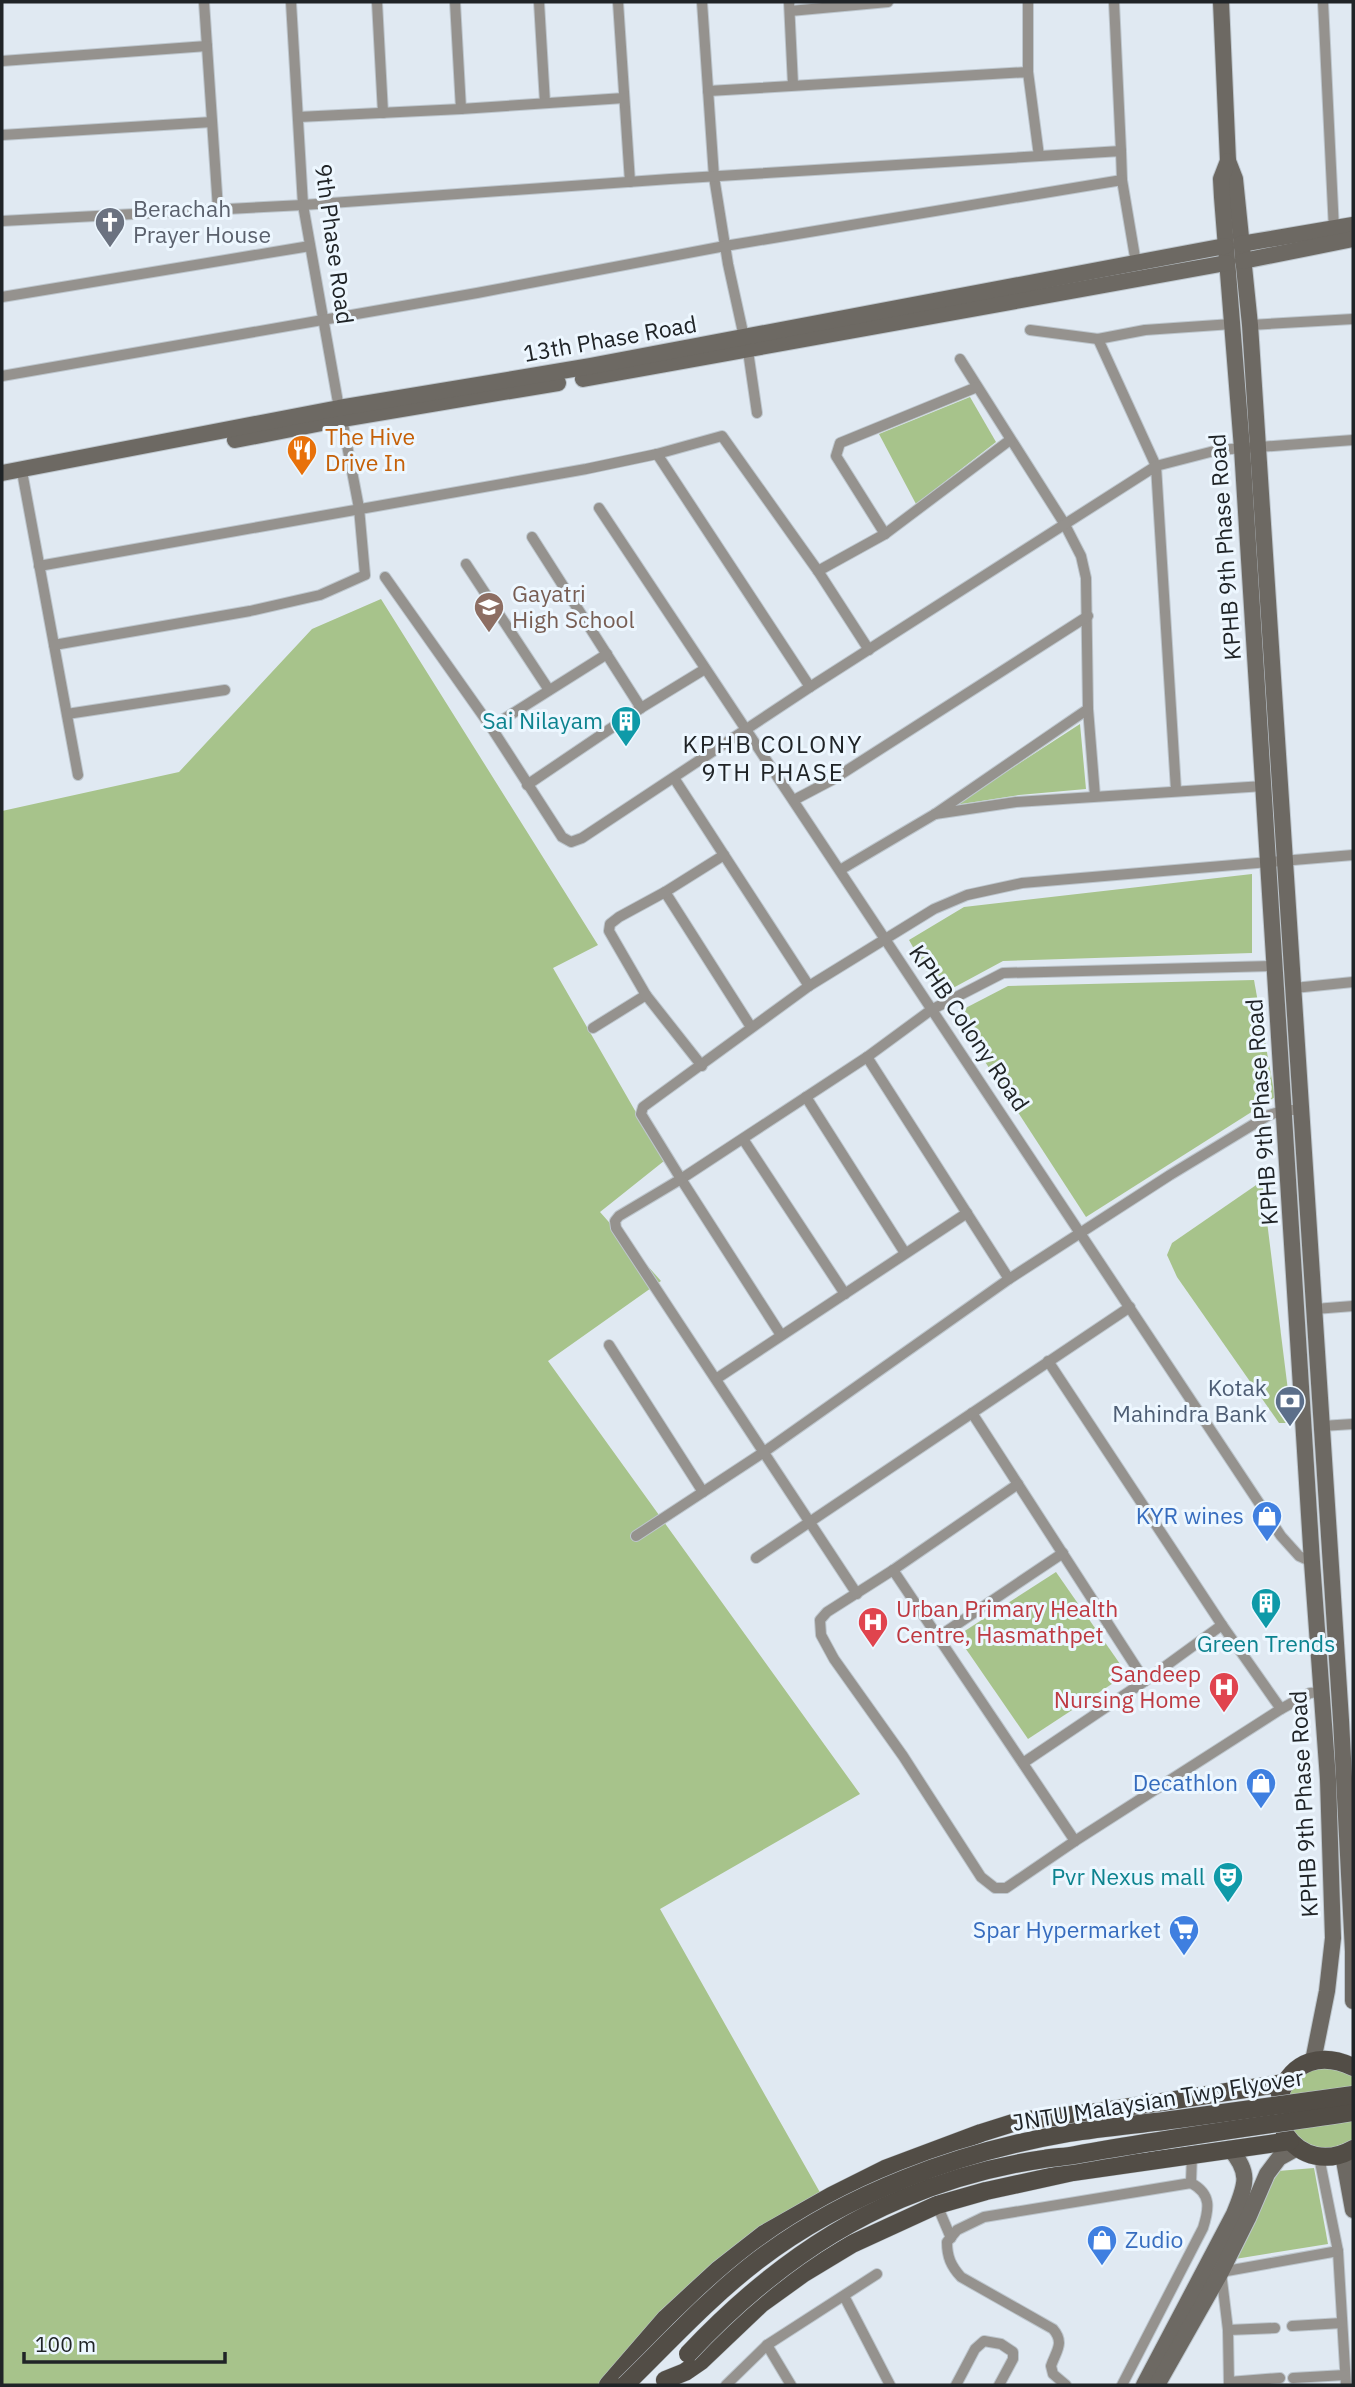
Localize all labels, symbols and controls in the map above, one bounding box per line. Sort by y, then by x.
street label: 9th Phase Road [309,162,361,326]
place label: Berachah Prayer House [133,193,271,249]
church icon: Berachah Prayer House [93,205,127,249]
street label: 13th Phase Road [521,308,699,368]
place label: The Hive Drive In [325,421,415,477]
restaurant icon: The Hive Drive In [285,433,319,477]
street label: KPHB 9th Phase Road [1201,433,1247,661]
place label: Gayatri High School [512,578,635,634]
school or university icon: Gayatri High School [472,590,506,634]
building icon: Sai Nilayam [609,704,643,748]
place label: Sai Nilayam [482,705,603,735]
district label: KPHB COLONY 9TH PHASE [682,728,864,788]
street label: KPHB Colony Road [903,939,1037,1116]
street label: KPHB 9th Phase Road [1238,998,1284,1226]
place label: Kotak Mahindra Bank [1112,1372,1267,1428]
bank icon: Kotak Mahindra Bank [1273,1384,1307,1428]
shop icon: KYR wines [1250,1499,1284,1543]
place label: KYR wines [1136,1500,1244,1530]
building icon: Green Trends [1249,1586,1283,1630]
place label: Urban Primary Health Centre, Hasmathpet [896,1593,1118,1649]
hospital icon: Urban Primary Health Centre, Hasmathpet [856,1605,890,1649]
place label: Green Trends [1197,1628,1335,1658]
place label: Sandeep Nursing Home [1054,1658,1201,1714]
hospital icon: Sandeep Nursing Home [1207,1670,1241,1714]
street label: KPHB 9th Phase Road [1282,1690,1324,1918]
shop icon: Decathlon [1244,1766,1278,1810]
place label: Decathlon [1133,1767,1238,1797]
theatre icon: Pvr Nexus mall [1211,1860,1245,1904]
place label: Pvr Nexus mall [1051,1861,1205,1891]
supermarket icon: Spar Hypermarket [1167,1913,1201,1957]
place label: Spar Hypermarket [973,1914,1161,1944]
street label: JNTU Malaysian Twp Flyover [1010,2061,1306,2137]
shop icon: Zudio [1085,2223,1119,2267]
place label: Zudio [1125,2224,1183,2254]
scale bar [24,2320,226,2364]
text: 100 m [35,2330,96,2358]

